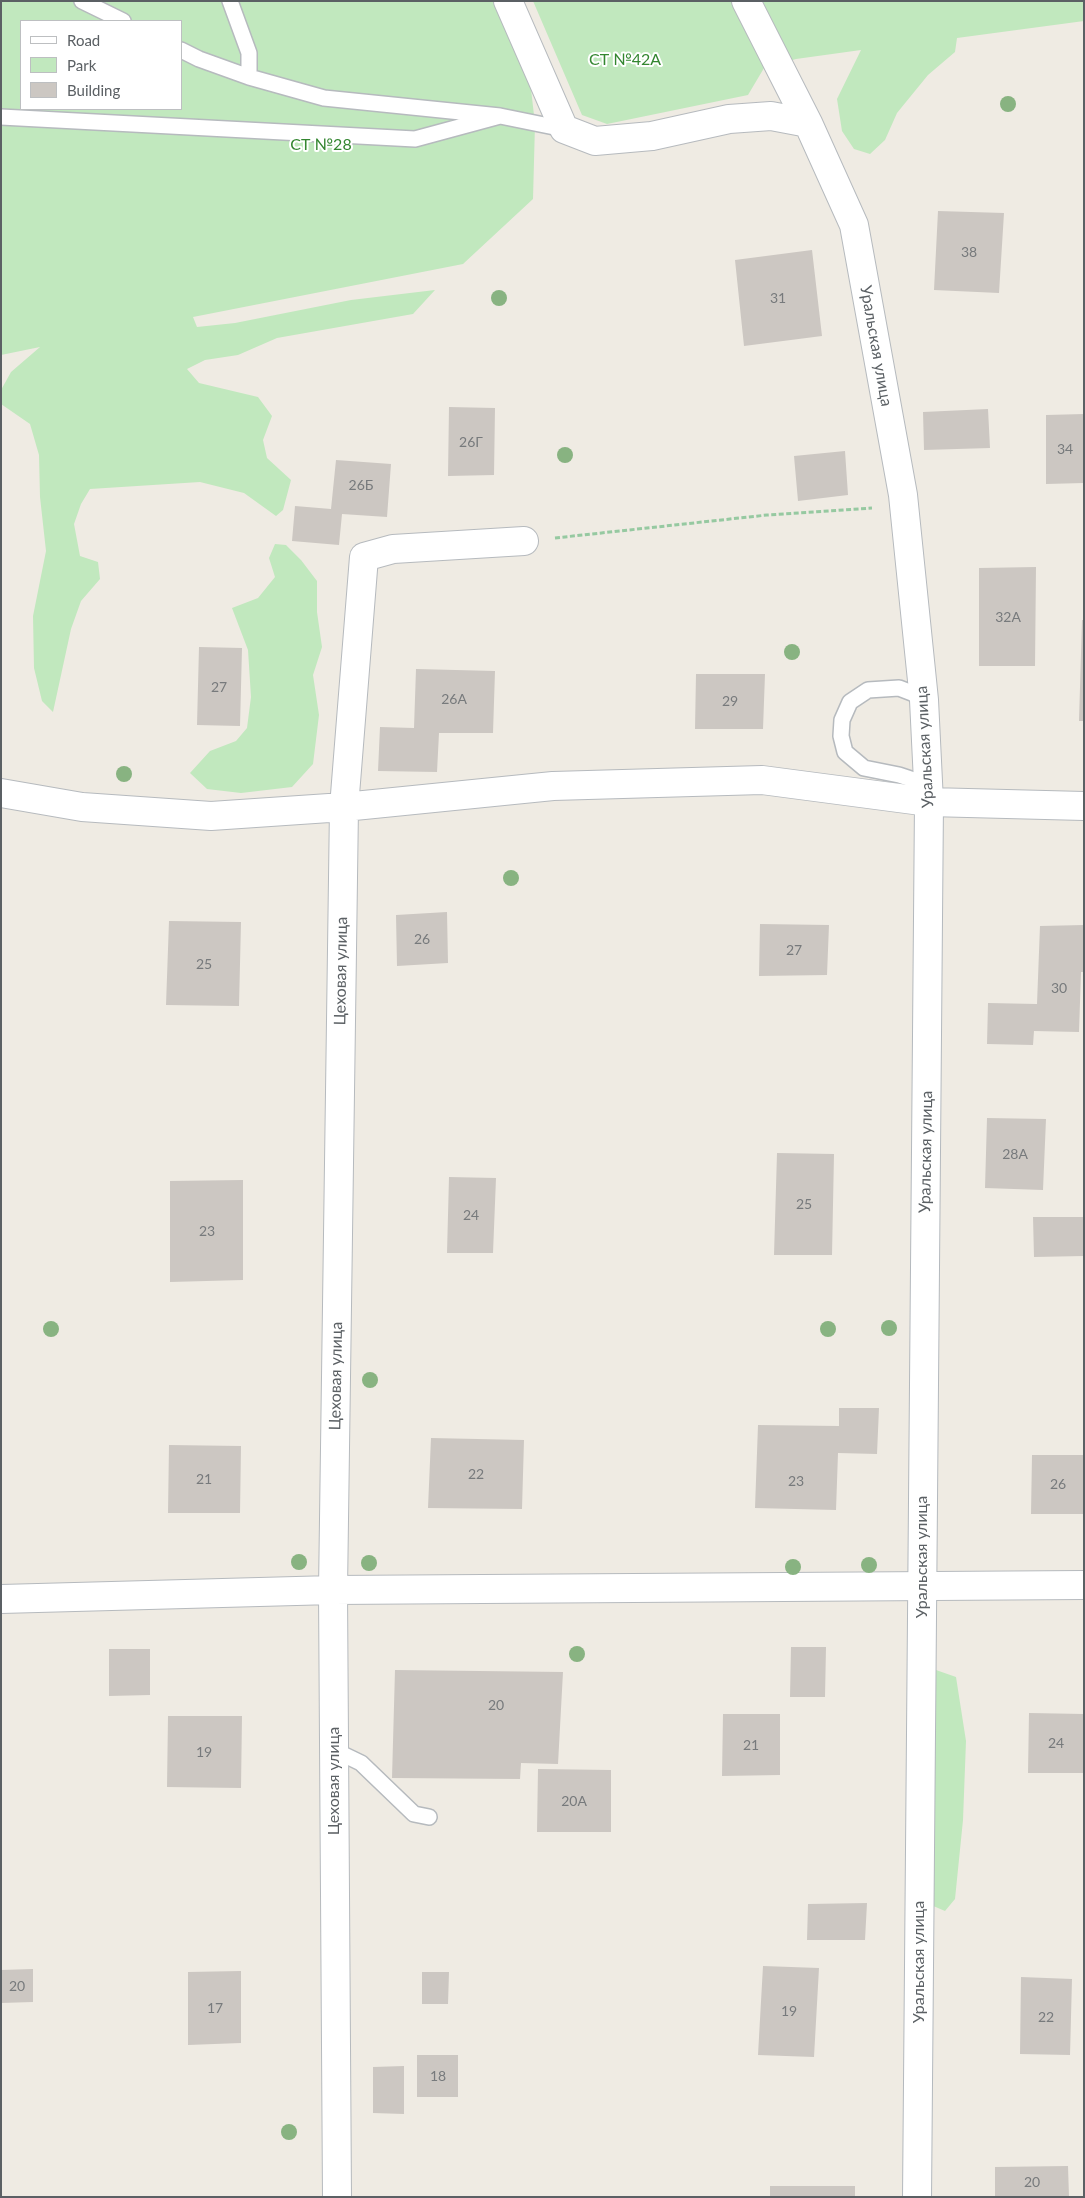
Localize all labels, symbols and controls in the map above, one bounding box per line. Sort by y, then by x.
legend [20,20,182,110]
text: Road [67,31,100,49]
park label: СТ №42А [589,50,661,70]
text: Park [67,56,96,74]
text: Building [67,81,120,99]
park label: СТ №28 [290,135,352,155]
house number: 38 [961,244,977,260]
street label: Уральская улица [856,284,896,408]
house number: 31 [770,290,786,306]
house number: 26Г [459,434,483,450]
house number: 34 [1057,441,1073,457]
house number: 26Б [349,477,373,493]
house number: 32А [995,609,1021,625]
house number: 27 [211,679,227,695]
street label: Уральская улица [912,685,938,809]
house number: 26А [441,691,467,707]
house number: 29 [722,693,738,709]
street label: Цеховая улица [330,917,352,1025]
house number: 26 [414,931,430,947]
house number: 27 [786,942,802,958]
house number: 25 [196,956,212,972]
house number: 30 [1051,980,1067,996]
street label: Уральская улица [915,1091,937,1213]
house number: 28А [1002,1146,1028,1162]
house number: 25 [796,1196,812,1212]
house number: 24 [463,1207,479,1223]
house number: 23 [199,1223,215,1239]
street label: Цеховая улица [325,1322,347,1430]
house number: 22 [468,1466,484,1482]
house number: 21 [196,1471,212,1487]
house number: 23 [788,1473,804,1489]
house number: 26 [1050,1476,1066,1492]
street label: Уральская улица [912,1496,932,1618]
house number: 20 [488,1697,504,1713]
street label: Цеховая улица [324,1727,344,1835]
house number: 24 [1048,1735,1064,1751]
house number: 21 [743,1737,759,1753]
house number: 19 [196,1744,212,1760]
house number: 20А [561,1793,587,1809]
street label: Уральская улица [909,1901,929,2023]
house number: 20 [9,1978,25,1994]
house number: 17 [207,2000,223,2016]
house number: 19 [781,2003,797,2019]
house number: 22 [1038,2009,1054,2025]
house number: 18 [430,2068,446,2084]
house number: 20 [1024,2174,1040,2190]

